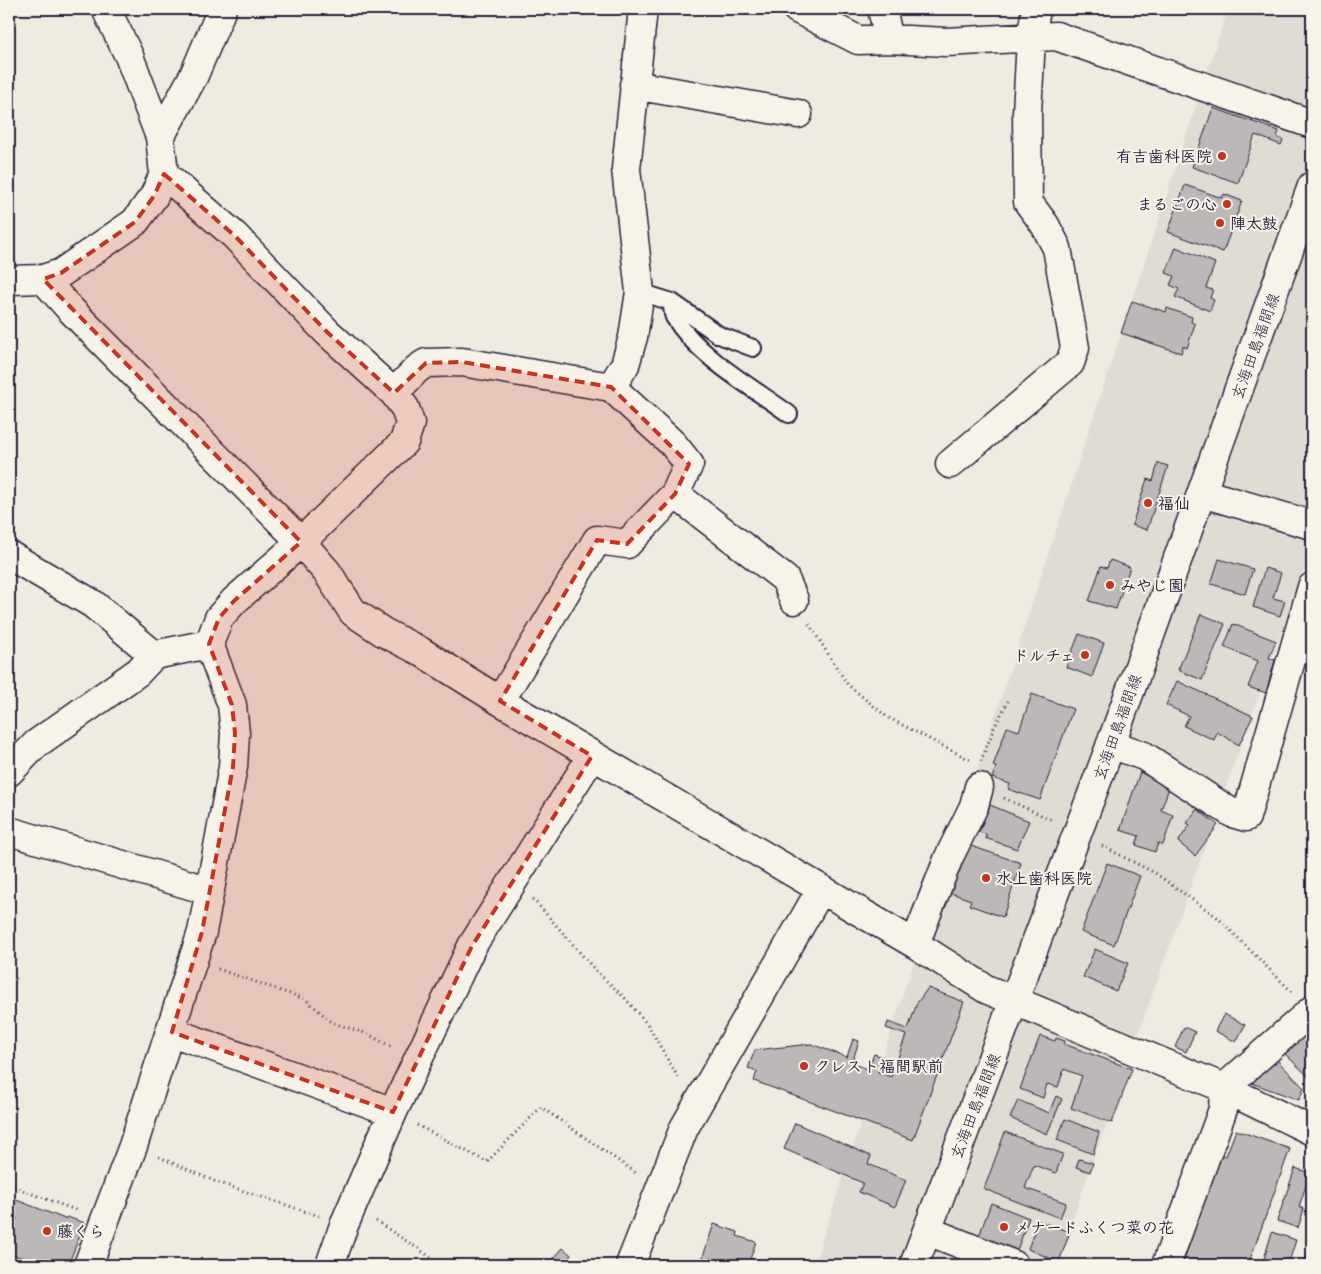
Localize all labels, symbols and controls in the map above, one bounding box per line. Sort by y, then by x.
place label: 有吉歯科医院 [1116,145,1212,166]
marker: 有吉歯科医院 [1216,150,1228,162]
place label: まるごの心 [1137,193,1217,214]
marker: まるごの心 [1221,198,1233,210]
place label: 陣太鼓 [1230,212,1278,233]
marker: 陣太鼓 [1214,217,1226,229]
street label: 玄海田島福間線 [1226,290,1284,402]
place label: 福仙 [1158,492,1190,513]
marker: 福仙 [1142,497,1154,509]
place label: みやじ園 [1120,574,1184,595]
marker: みやじ園 [1104,579,1116,591]
place label: ドルチェ [1013,644,1075,665]
marker: ドルチェ [1079,649,1091,661]
street label: 玄海田島福間線 [1088,671,1146,783]
place label: 水上歯科医院 [996,867,1092,888]
marker: 水上歯科医院 [980,872,992,884]
street label: 玄海田島福間線 [945,1050,1004,1162]
place label: クレスト福間駅前 [814,1055,943,1076]
marker: クレスト福間駅前 [798,1060,810,1072]
place label: メナードふくつ菜の花 [1014,1216,1174,1237]
place label: 藤くら [57,1220,105,1241]
marker: メナードふくつ菜の花 [998,1221,1010,1233]
marker: 藤くら [41,1225,53,1237]

